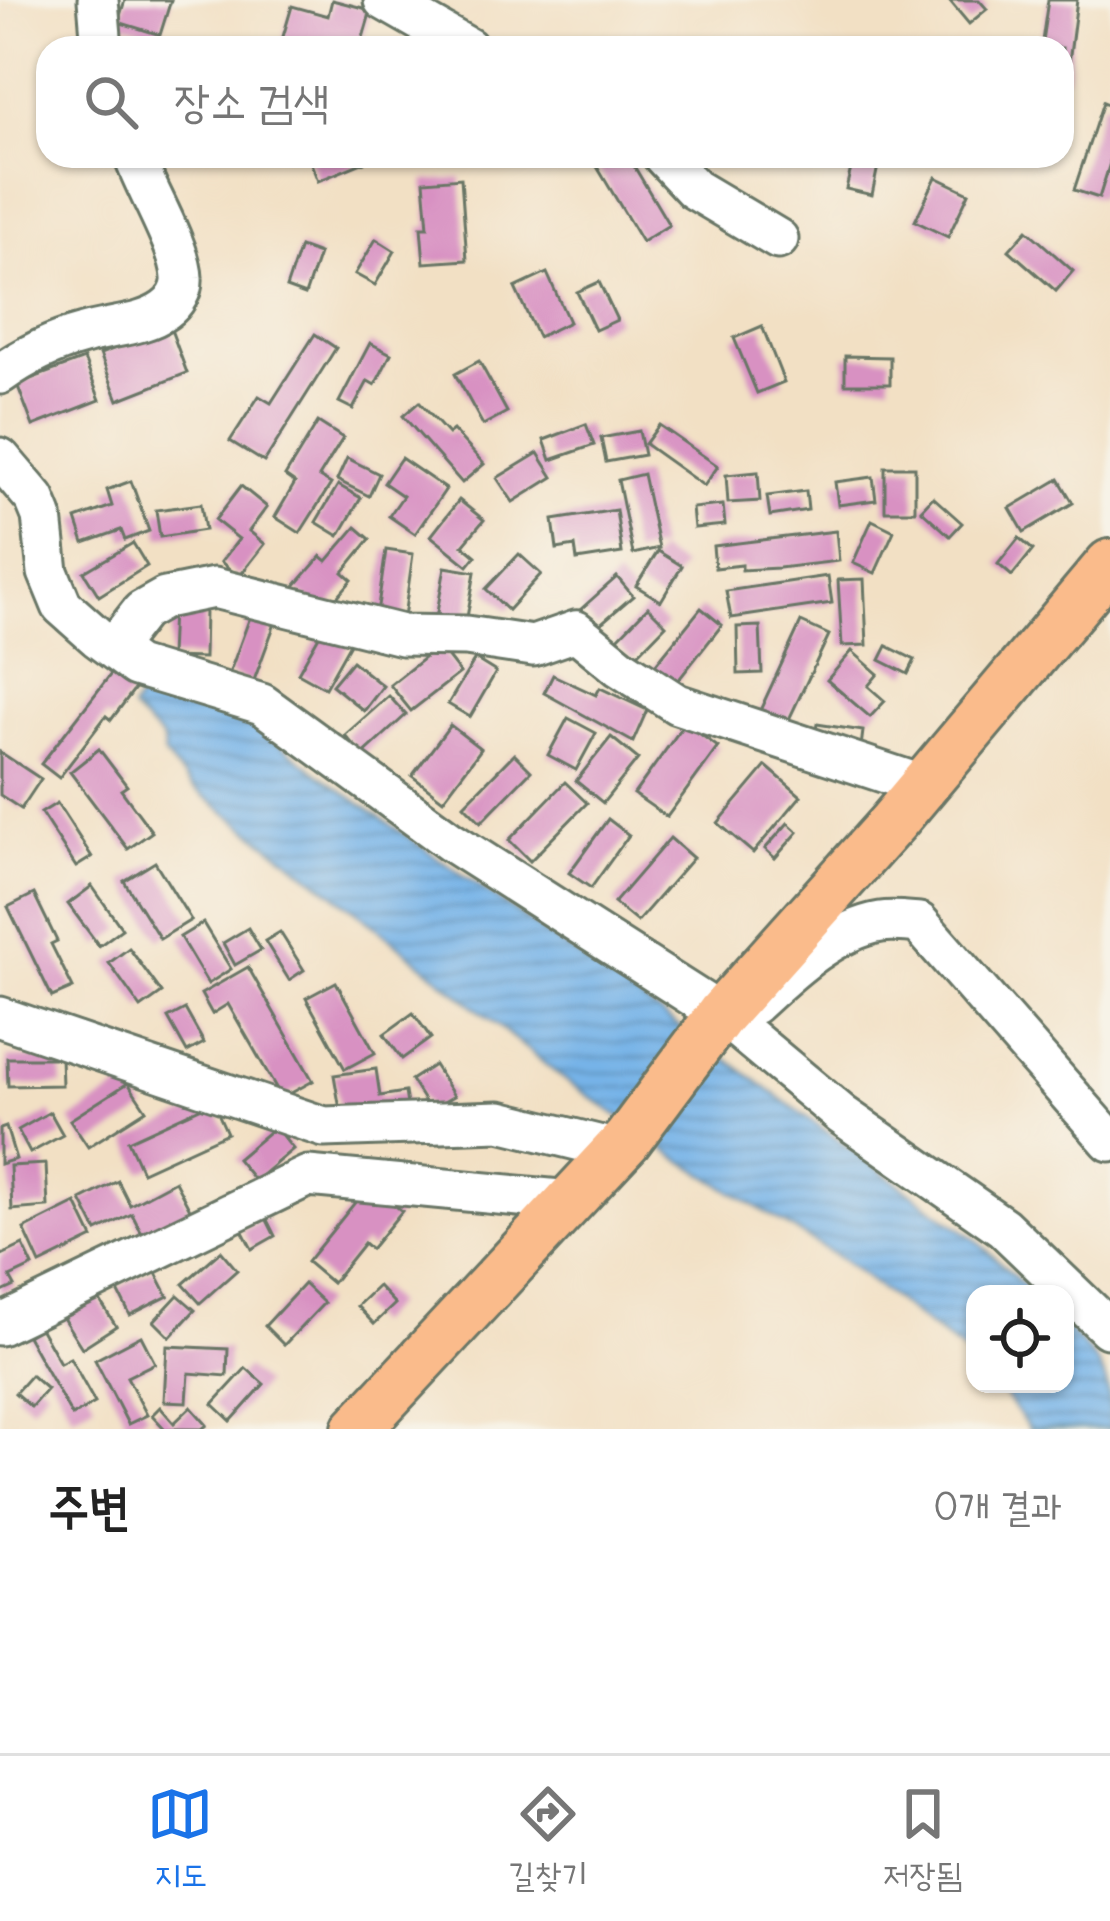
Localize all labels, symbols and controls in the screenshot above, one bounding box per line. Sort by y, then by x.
search box [36,36,1074,168]
icon: search [78,69,144,135]
text: 장소 검색 [174,73,330,129]
map controls [966,1285,1074,1393]
button: locate [966,1285,1074,1393]
text: 주변 [48,1474,130,1538]
text: 0개 결과 [933,1482,1062,1531]
tab: 지도 [147,1781,213,1897]
tab: 길찾기 [508,1781,588,1897]
tab: 저장됨 [883,1781,963,1897]

